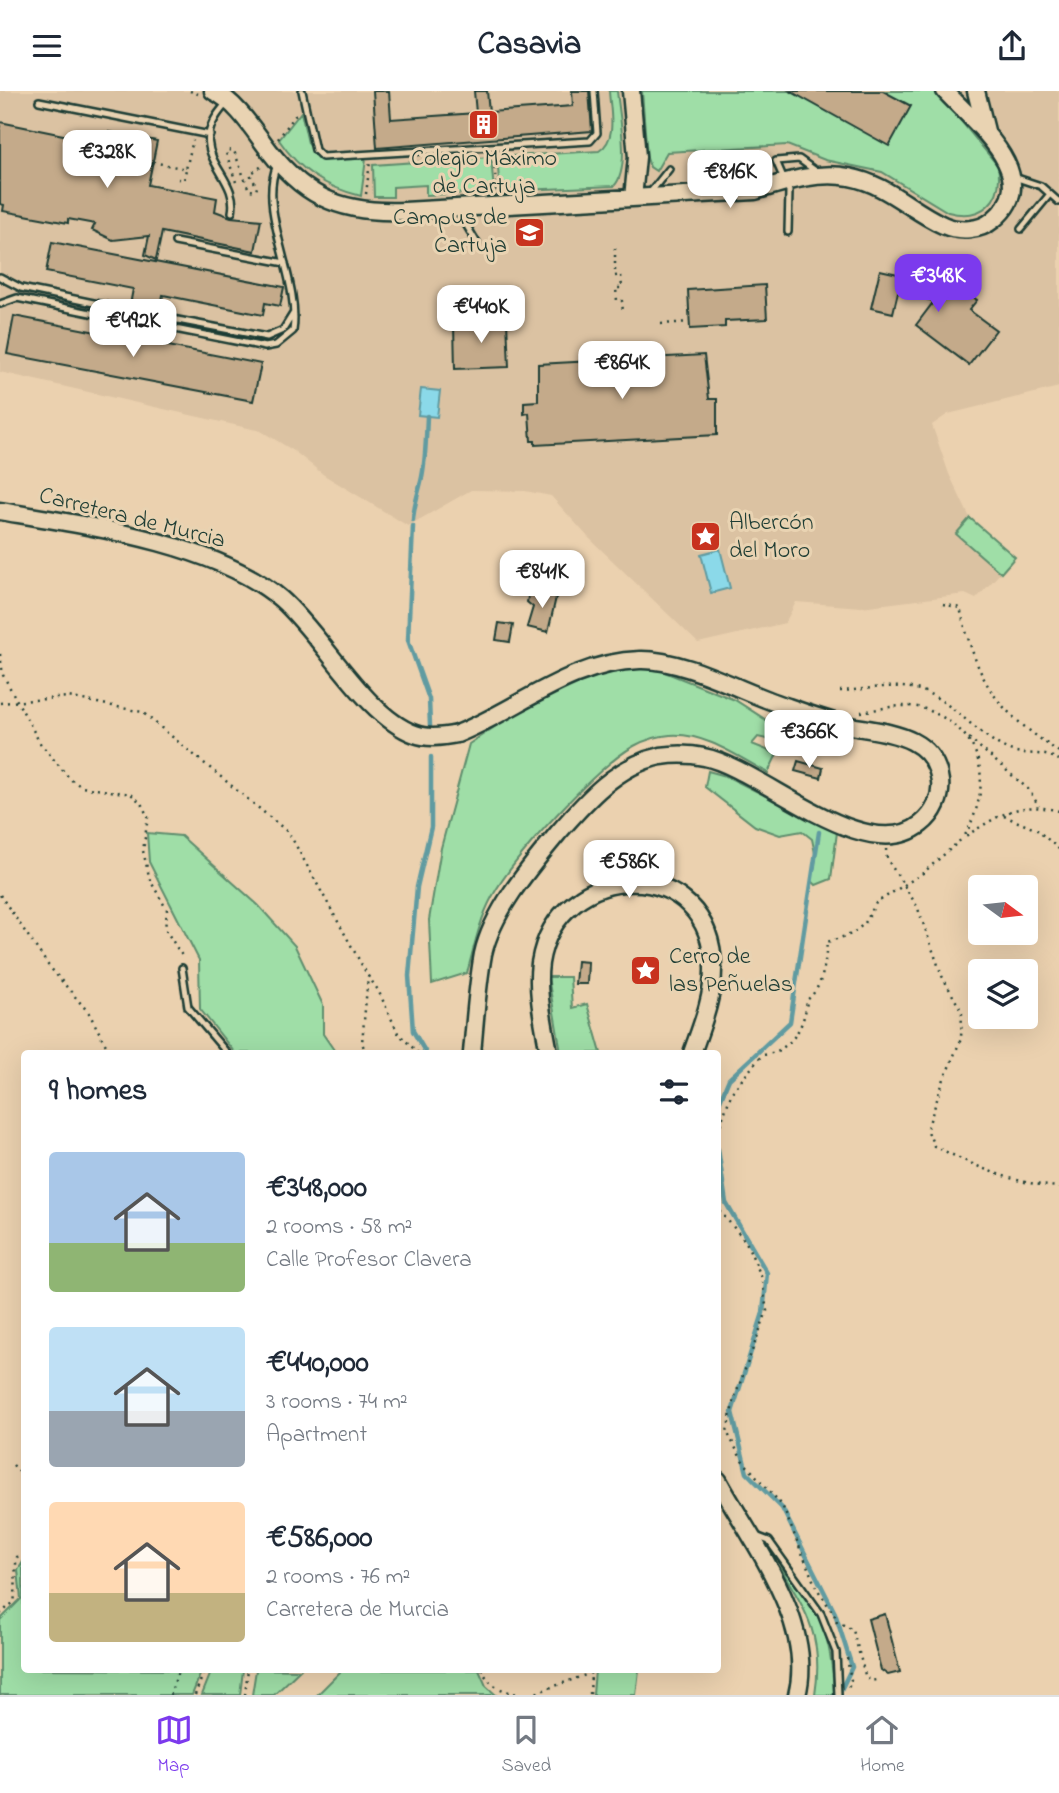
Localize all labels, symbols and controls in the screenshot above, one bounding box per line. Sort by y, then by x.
text: Casavia [478,22,581,69]
icon: menu [28,27,66,65]
icon: share [993,27,1031,65]
building icon: Colegio Máximo de Cartuja [467,108,501,142]
pin: €328K [58,131,156,190]
text: €328K [79,136,135,169]
place label: Colegio Máximo de Cartuja [411,142,557,205]
pin: €816K [681,151,779,210]
text: €816K [703,156,757,189]
place label: Campus de Cartuja [393,201,507,264]
school or university icon: Campus de Cartuja [513,215,547,249]
pin: €348K [889,255,987,314]
text: €348K [911,260,965,293]
pin: €440K [432,285,530,345]
text: €440K [453,291,509,324]
pin: €492K [84,299,182,359]
text: €492K [105,305,161,338]
pin: €864K [573,341,671,401]
text: €864K [594,347,650,380]
street label: Carretera de Murcia [35,479,229,559]
place label: Albercón del Moro [729,506,814,569]
place icon: Albercón del Moro [689,520,723,554]
pin: €841K [493,551,591,610]
text: €841K [516,556,568,589]
pin: €366K [760,711,858,770]
text: €366K [781,716,837,749]
pin: €586K [580,841,678,900]
text: €586K [599,846,659,879]
north arrow [968,875,1038,945]
map controls [968,875,1038,1029]
place label: Cerro de las Peñuelas [669,940,793,1003]
place icon: Cerro de las Peñuelas [629,954,663,988]
button: layers [968,959,1038,1029]
text: 9 homes [49,1070,147,1114]
icon: filters [655,1073,693,1111]
text: €348,000 [266,1167,367,1211]
icon: home [105,1180,189,1264]
text: 2 rooms · 58 m² [266,1211,412,1244]
text: Calle Profesor Clavera [266,1244,472,1277]
text: €440,000 [266,1342,369,1386]
icon: home [105,1355,189,1439]
text: 3 rooms · 74 m² [266,1386,408,1419]
text: Apartment [266,1419,367,1452]
text: €586,000 [266,1517,373,1561]
icon: home [105,1530,189,1614]
text: 2 rooms · 76 m² [266,1561,410,1594]
text: Carretera de Murcia [266,1594,449,1627]
tab: Map [155,1711,193,1780]
tab: Saved [502,1711,551,1780]
tab: Home [860,1711,904,1780]

